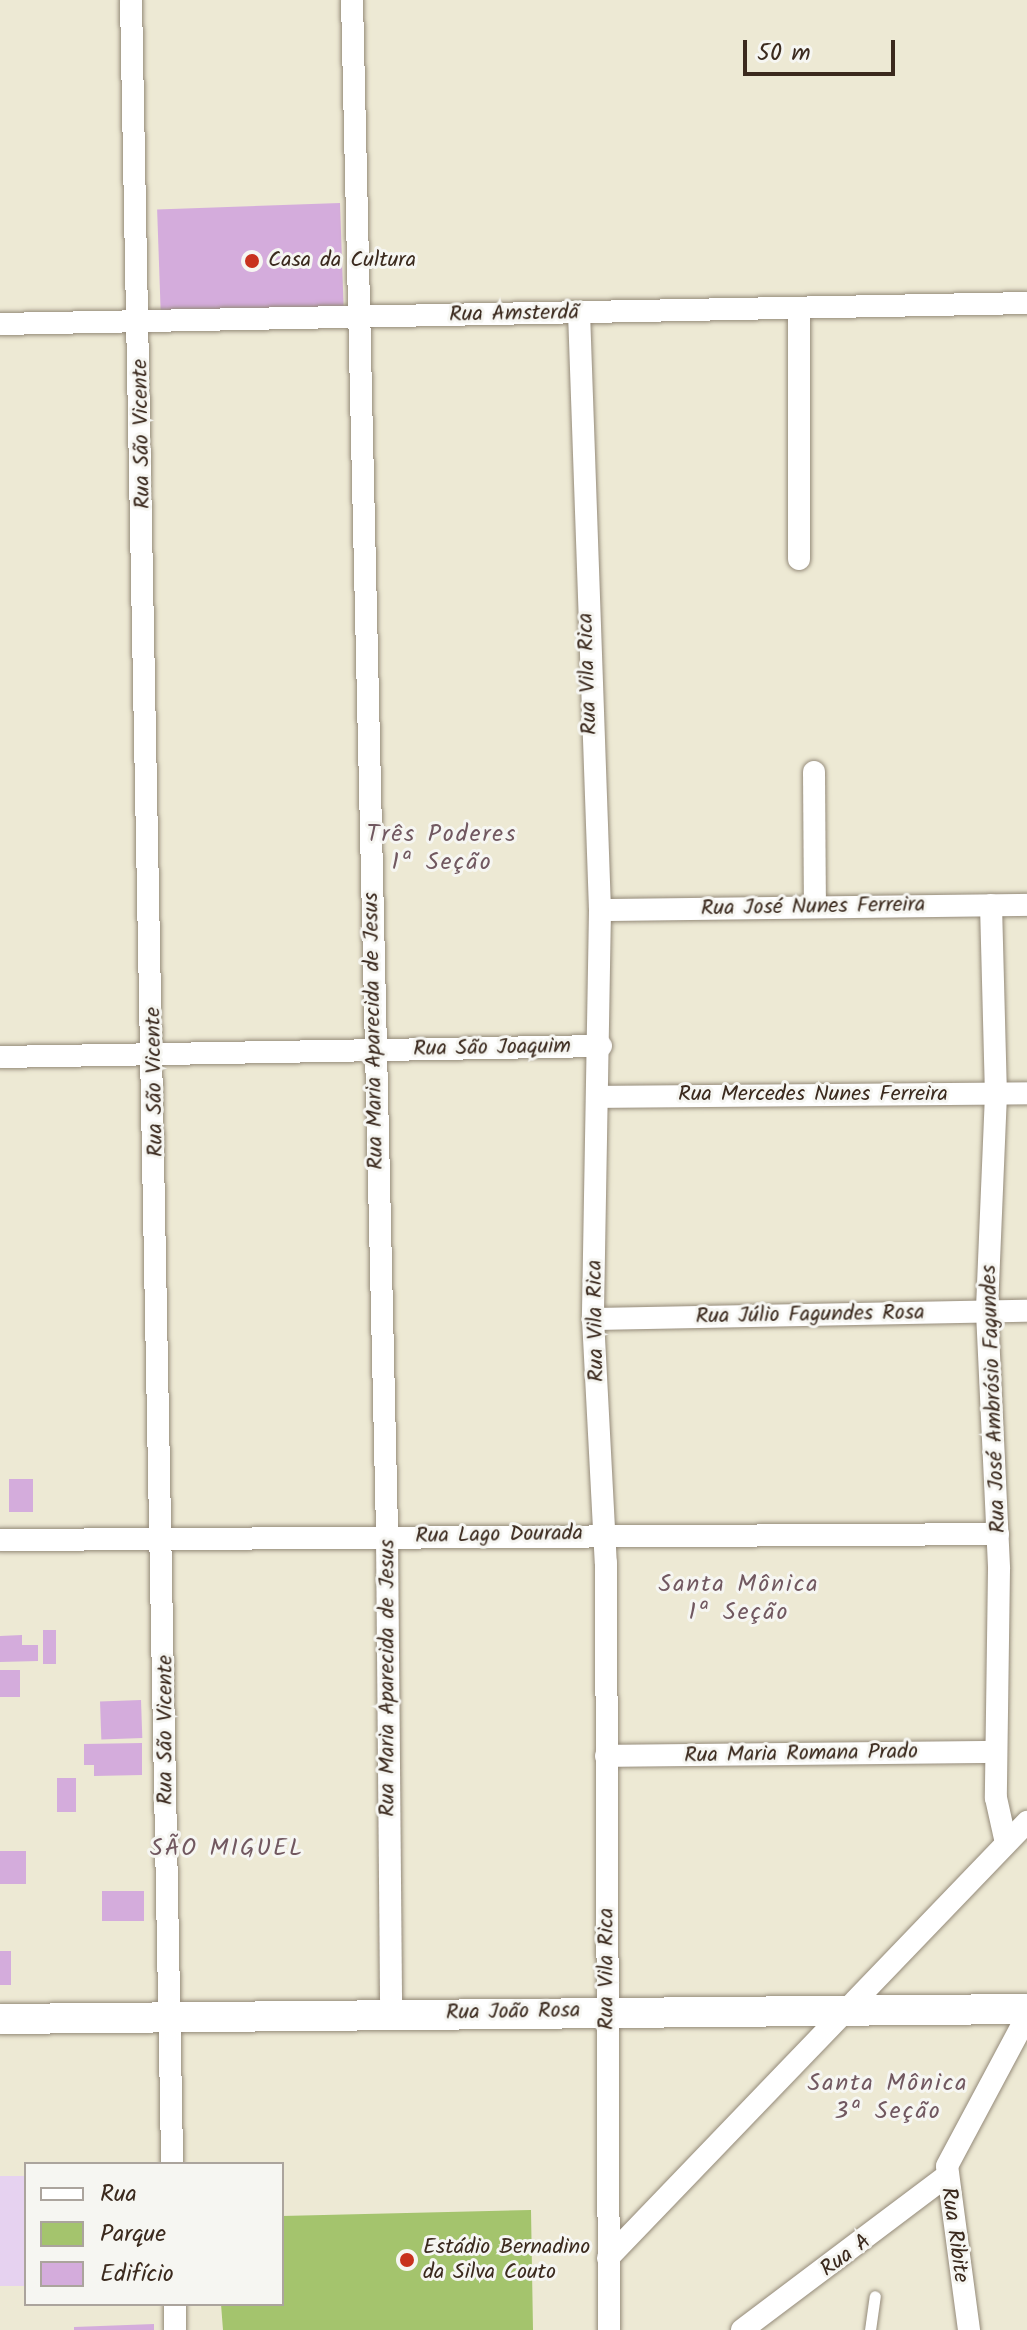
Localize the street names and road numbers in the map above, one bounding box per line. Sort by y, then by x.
street label: Rua Amsterdã [449,300,579,328]
street label: Rua São Vicente [127,359,157,509]
street label: Rua Vila Rica [573,612,603,736]
street label: Rua Maria Aparecida de Jesus [358,892,390,1170]
street label: Rua José Nunes Ferreira [700,892,926,922]
street label: Rua São Vicente [140,1007,170,1157]
street label: Rua São Joaquim [413,1033,571,1063]
street label: Rua Mercedes Nunes Ferreira [678,1082,948,1108]
street label: Rua Vila Rica [582,1260,610,1382]
street label: Rua José Ambrósio Fagundes [976,1264,1012,1534]
street label: Rua Júlio Fagundes Rosa [695,1300,925,1330]
street label: Rua Lago Dourada [415,1520,583,1550]
street label: Rua Maria Aparecida de Jesus [375,1539,401,1817]
street label: Rua São Vicente [153,1655,179,1805]
street label: Rua Maria Romana Prado [684,1739,918,1769]
street label: Rua Vila Rica [594,1908,620,2030]
street label: Rua João Rosa [446,1998,580,2026]
street label: Rua Ribite [934,2186,974,2284]
street label: Rua A [816,2229,876,2283]

